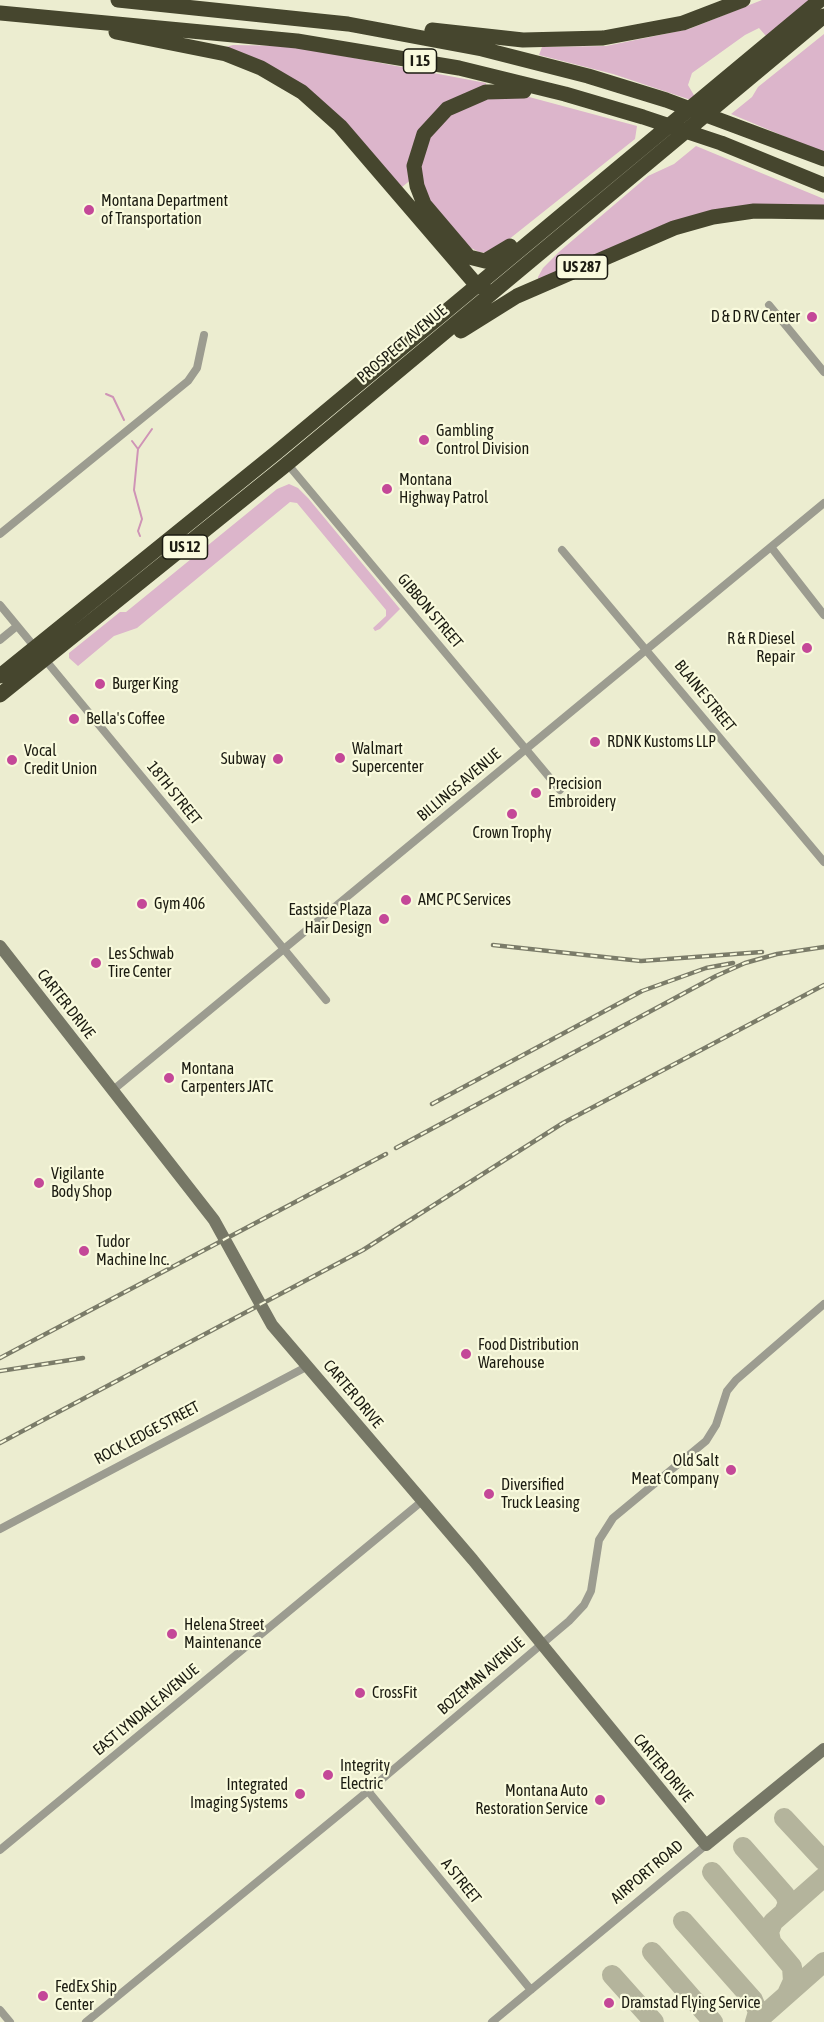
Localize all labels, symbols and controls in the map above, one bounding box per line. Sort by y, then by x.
road number: I 15 [404,49,436,73]
place label: Montana Department of Transportation [101,191,228,229]
marker: Montana Department of Transportation [82,203,96,217]
road number: US 287 [556,255,608,279]
street label: PROSPECT AVENUE [353,301,451,387]
place label: D & D RV Center [711,307,800,327]
marker: D & D RV Center [805,310,819,324]
place label: Gambling Control Division [436,421,529,459]
marker: Gambling Control Division [417,433,431,447]
place label: Montana Highway Patrol [399,470,488,508]
marker: Montana Highway Patrol [380,482,394,496]
road number: US 12 [162,535,207,559]
street label: GIBBON STREET [393,570,467,652]
place label: R & R Diesel Repair [727,629,795,667]
marker: R & R Diesel Repair [800,641,814,655]
street label: BLAINE STREET [670,656,740,736]
place label: Burger King [112,674,178,694]
marker: Burger King [93,677,107,691]
place label: Bella's Coffee [86,709,165,729]
marker: Bella's Coffee [67,712,81,726]
place label: RDNK Kustoms LLP [607,732,716,752]
marker: RDNK Kustoms LLP [588,735,602,749]
place label: Walmart Supercenter [352,739,423,777]
place label: Vocal Credit Union [24,741,97,779]
street label: BILLINGS AVENUE [413,745,505,825]
place label: Subway [221,749,266,769]
marker: Walmart Supercenter [333,751,347,765]
marker: Subway [271,752,285,766]
marker: Vocal Credit Union [5,753,19,767]
street label: 18TH STREET [143,757,205,829]
place label: Precision Embroidery [548,774,616,812]
marker: Precision Embroidery [529,786,543,800]
marker: Crown Trophy [505,807,519,821]
place label: Crown Trophy [472,823,552,843]
place label: AMC PC Services [418,890,511,910]
marker: AMC PC Services [399,893,413,907]
place label: Gym 406 [154,894,205,914]
marker: Gym 406 [135,897,149,911]
place label: Eastside Plaza Hair Design [288,900,372,938]
marker: Eastside Plaza Hair Design [377,912,391,926]
place label: Les Schwab Tire Center [108,944,174,982]
marker: Les Schwab Tire Center [89,956,103,970]
street label: CARTER DRIVE [33,965,99,1043]
place label: Montana Carpenters JATC [181,1059,273,1097]
marker: Montana Carpenters JATC [162,1071,176,1085]
place label: Vigilante Body Shop [51,1164,112,1202]
marker: Vigilante Body Shop [32,1176,46,1190]
place label: Tudor Machine Inc. [96,1232,169,1270]
marker: Tudor Machine Inc. [77,1244,91,1258]
place label: Food Distribution Warehouse [478,1335,579,1373]
marker: Food Distribution Warehouse [459,1347,473,1361]
street label: CARTER DRIVE [319,1356,387,1432]
street label: ROCK LEDGE STREET [91,1397,203,1469]
place label: Old Salt Meat Company [631,1451,719,1489]
marker: Old Salt Meat Company [724,1463,738,1477]
place label: Diversified Truck Leasing [501,1475,580,1513]
marker: Diversified Truck Leasing [482,1487,496,1501]
place label: Helena Street Maintenance [184,1615,264,1653]
marker: Helena Street Maintenance [165,1627,179,1641]
street label: BOZEMAN AVENUE [434,1633,528,1719]
street label: EAST LYNDALE AVENUE [89,1660,203,1760]
place label: CrossFit [372,1683,417,1703]
marker: CrossFit [353,1686,367,1700]
street label: CARTER DRIVE [629,1730,697,1806]
place label: Integrity Electric [340,1756,390,1794]
marker: Integrity Electric [321,1768,335,1782]
place label: Integrated Imaging Systems [190,1775,288,1813]
place label: Montana Auto Restoration Service [475,1781,588,1819]
marker: Integrated Imaging Systems [293,1787,307,1801]
marker: Montana Auto Restoration Service [593,1793,607,1807]
street label: AIRPORT ROAD [607,1836,687,1908]
street label: A STREET [437,1855,485,1907]
place label: FedEx Ship Center [55,1977,117,2015]
marker: FedEx Ship Center [36,1989,50,2003]
place label: Dramstad Flying Service [621,1993,761,2013]
marker: Dramstad Flying Service [602,1996,616,2010]

